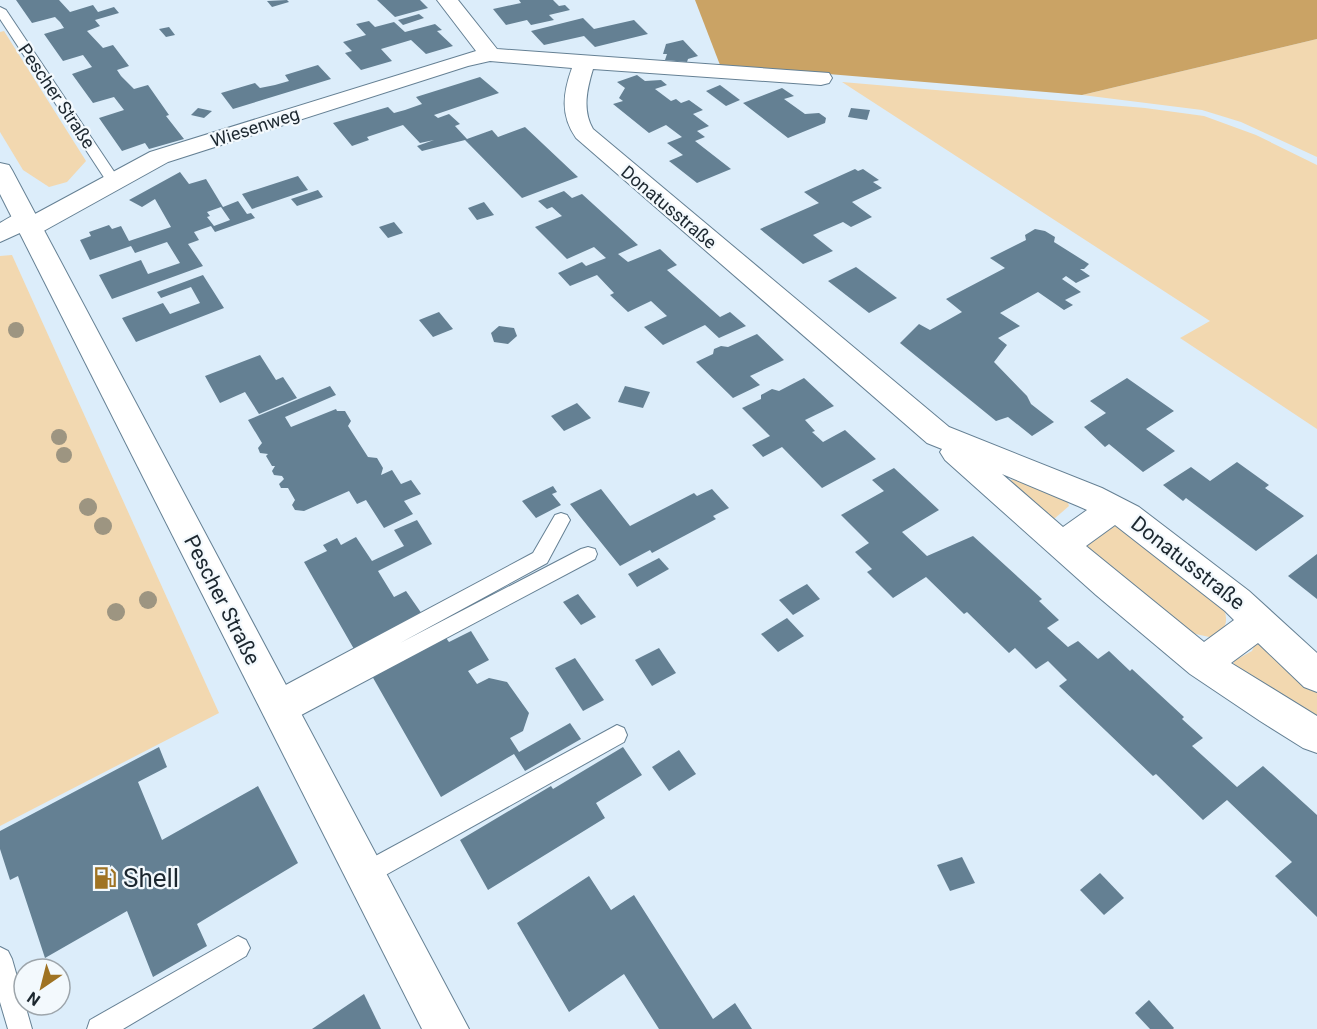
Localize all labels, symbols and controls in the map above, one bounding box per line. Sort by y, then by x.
street label: Pescher Straße [14,40,100,152]
street label: Wiesenweg [208,103,302,151]
street label: Donatusstraße [617,161,721,253]
street label: Donatusstraße [1126,511,1250,615]
street label: Pescher Straße [179,531,265,669]
place label: Shell [123,863,179,893]
fuel station icon: Shell [92,865,118,891]
north arrow [12,957,72,1017]
text: N [24,988,44,1010]

